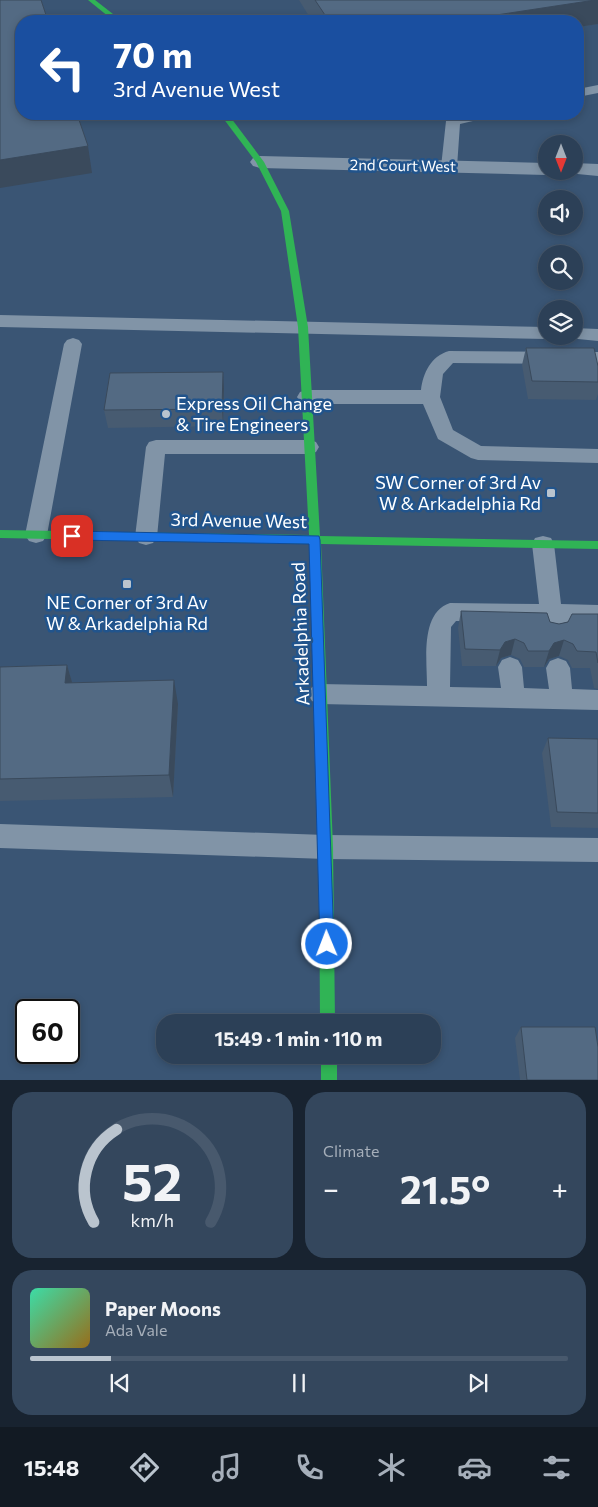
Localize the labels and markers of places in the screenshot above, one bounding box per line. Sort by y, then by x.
place label: Express Oil Change & Tire Engineers [176,392,332,435]
marker: Express Oil Change & Tire Engineers [160,408,172,420]
place label: SW Corner of 3rd Av W & Arkadelphia Rd [375,471,541,514]
marker: SW Corner of 3rd Av W & Arkadelphia Rd [545,487,557,499]
pin [51,515,93,557]
marker: NE Corner of 3rd Av W & Arkadelphia Rd [121,578,133,590]
place label: NE Corner of 3rd Av W & Arkadelphia Rd [46,591,208,634]

